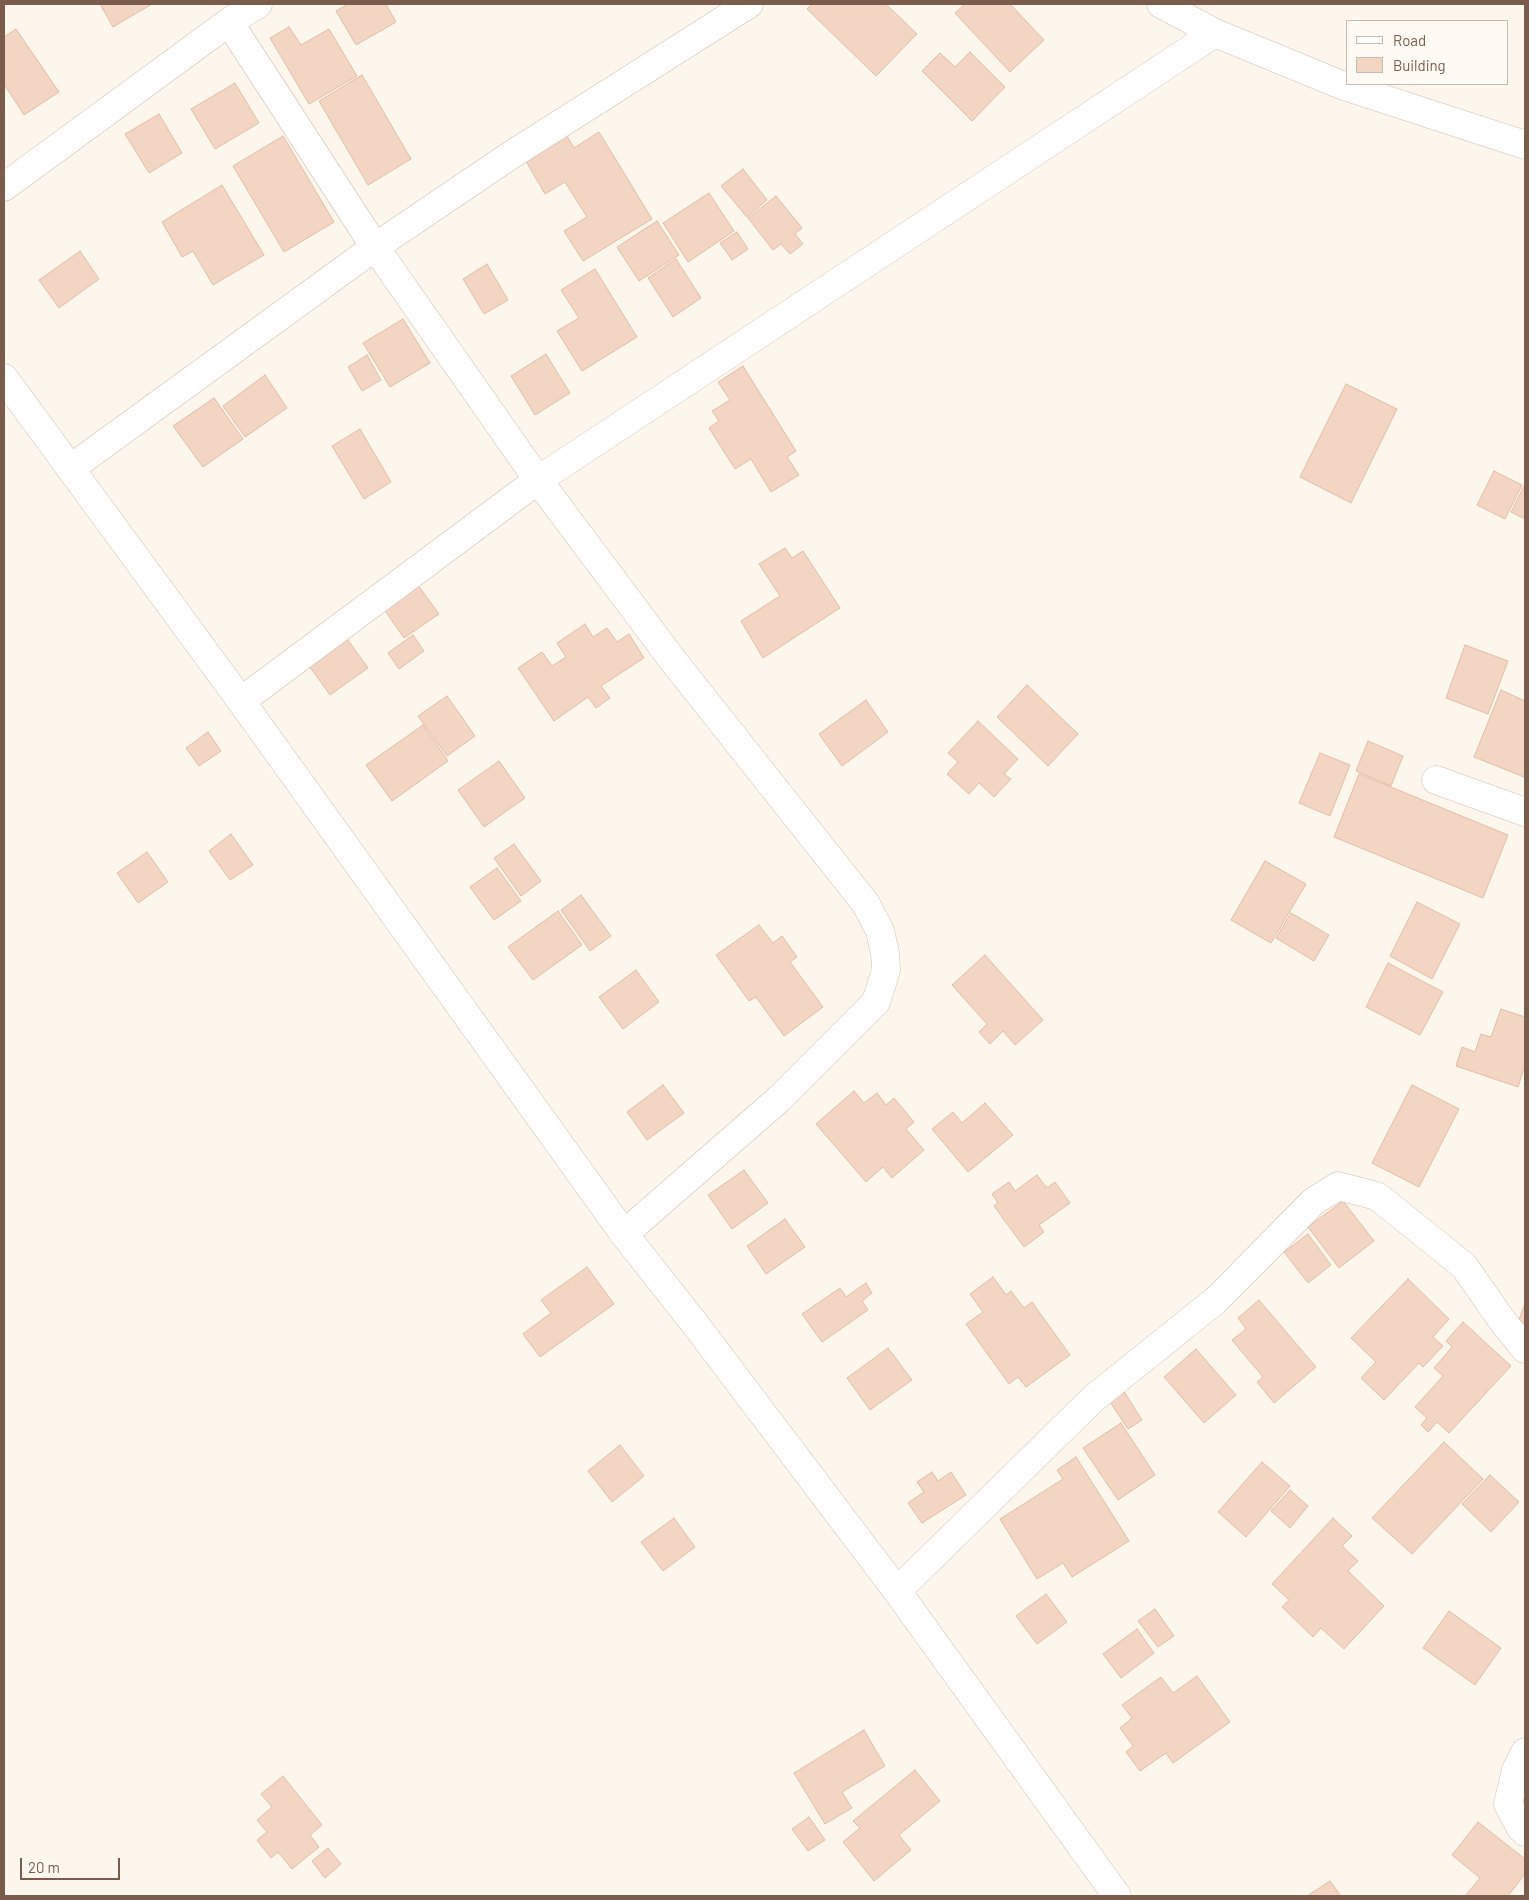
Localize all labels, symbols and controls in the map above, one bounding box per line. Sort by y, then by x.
legend [1346,20,1509,85]
text: Road [1393,31,1426,49]
text: Building [1393,56,1446,74]
scale bar [22,1848,122,1880]
text: 20 m [28,1858,60,1876]

